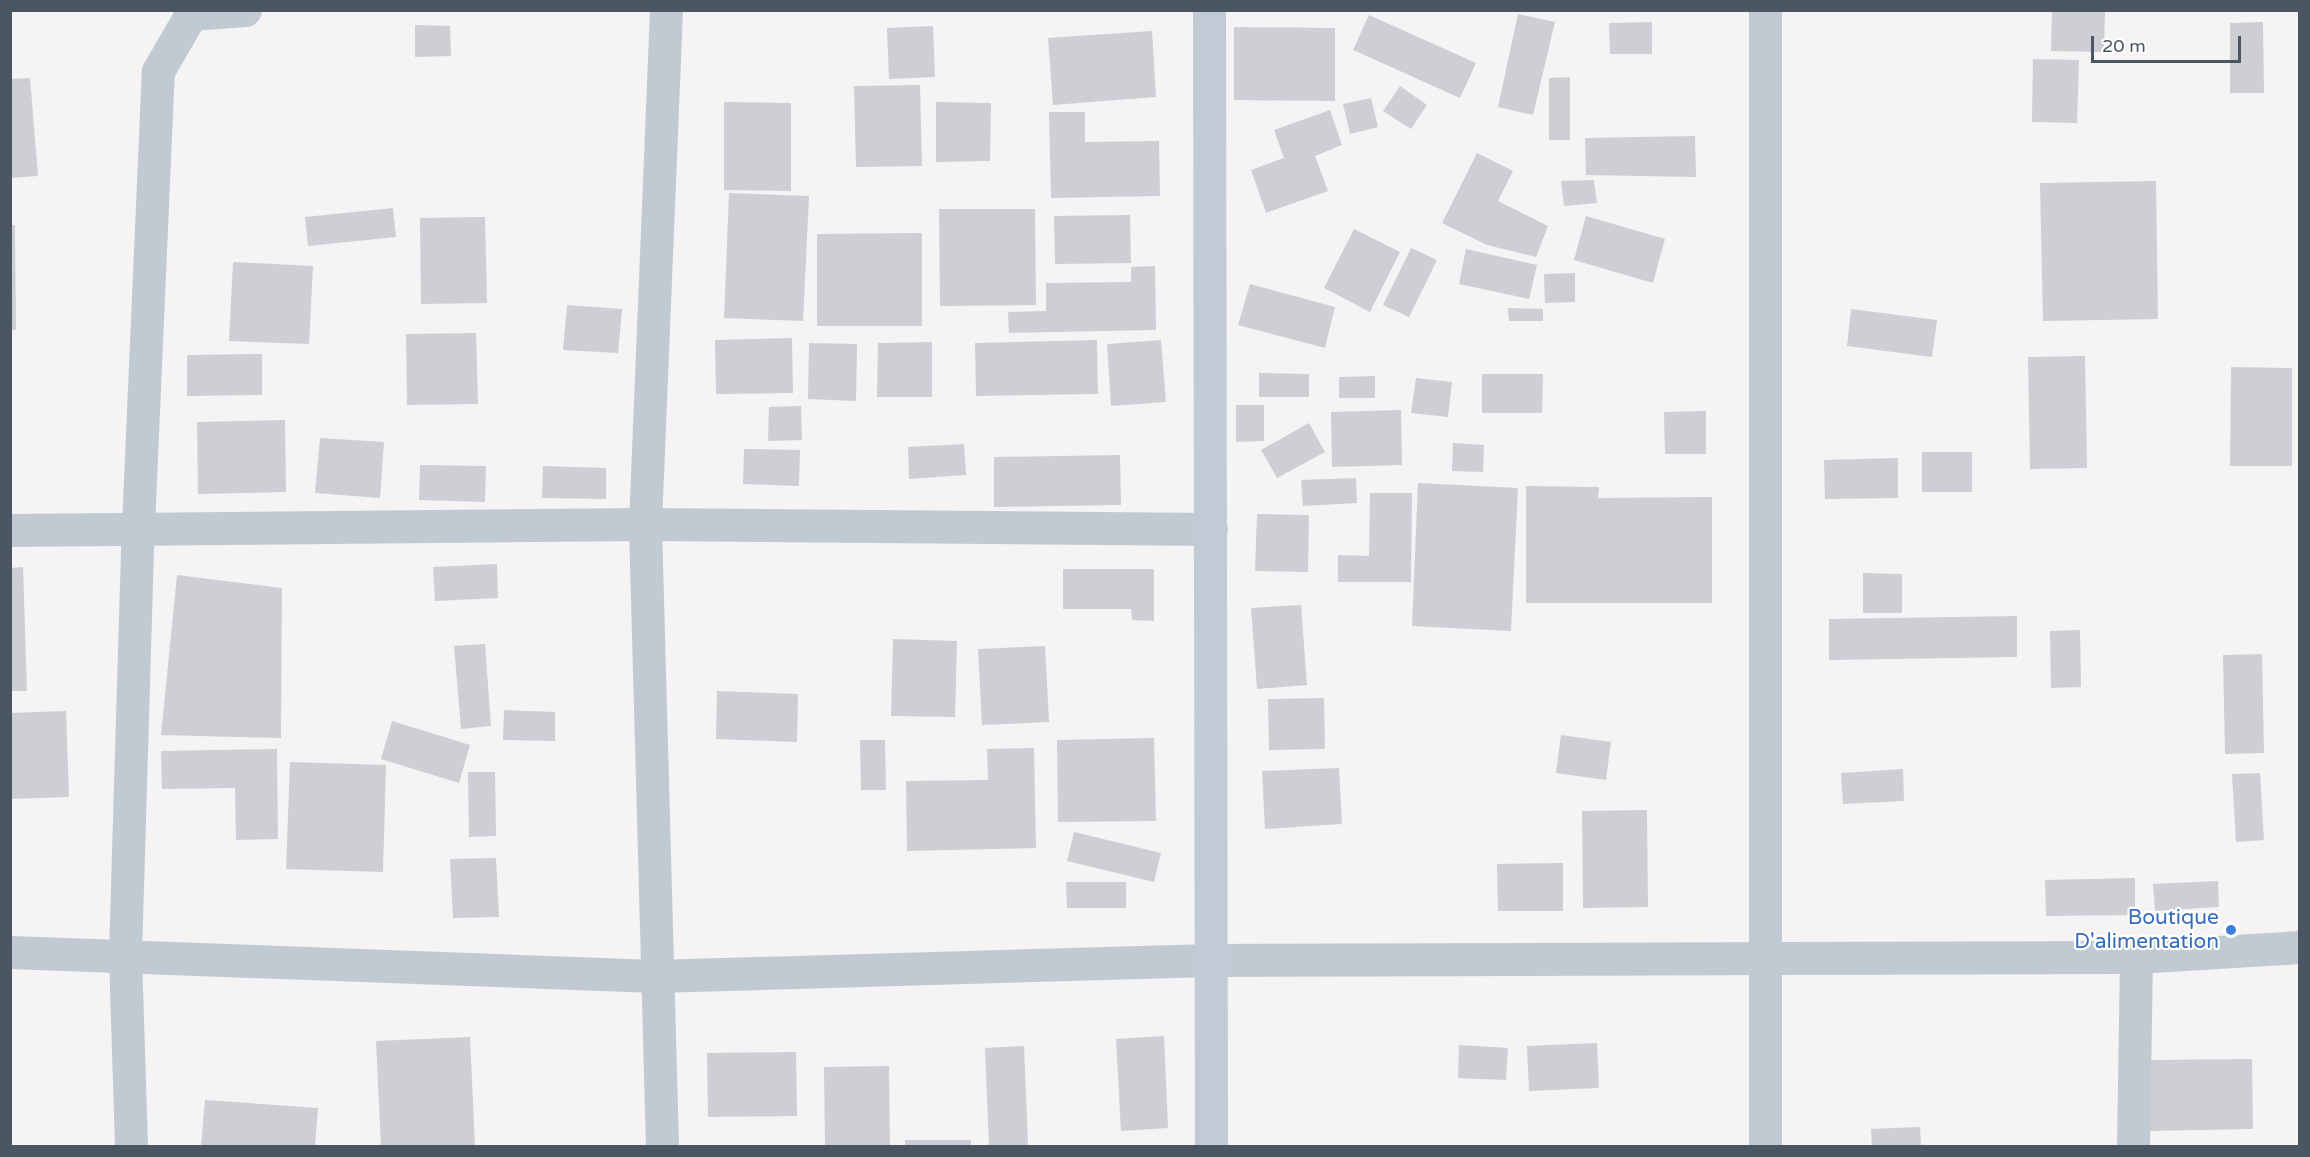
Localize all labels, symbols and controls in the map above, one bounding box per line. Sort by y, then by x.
scale bar [2094,24,2244,62]
text: 20 m [2102,35,2146,57]
place label: Boutique D'alimentation [2074,905,2219,955]
marker: Boutique D'alimentation [2224,923,2238,937]

